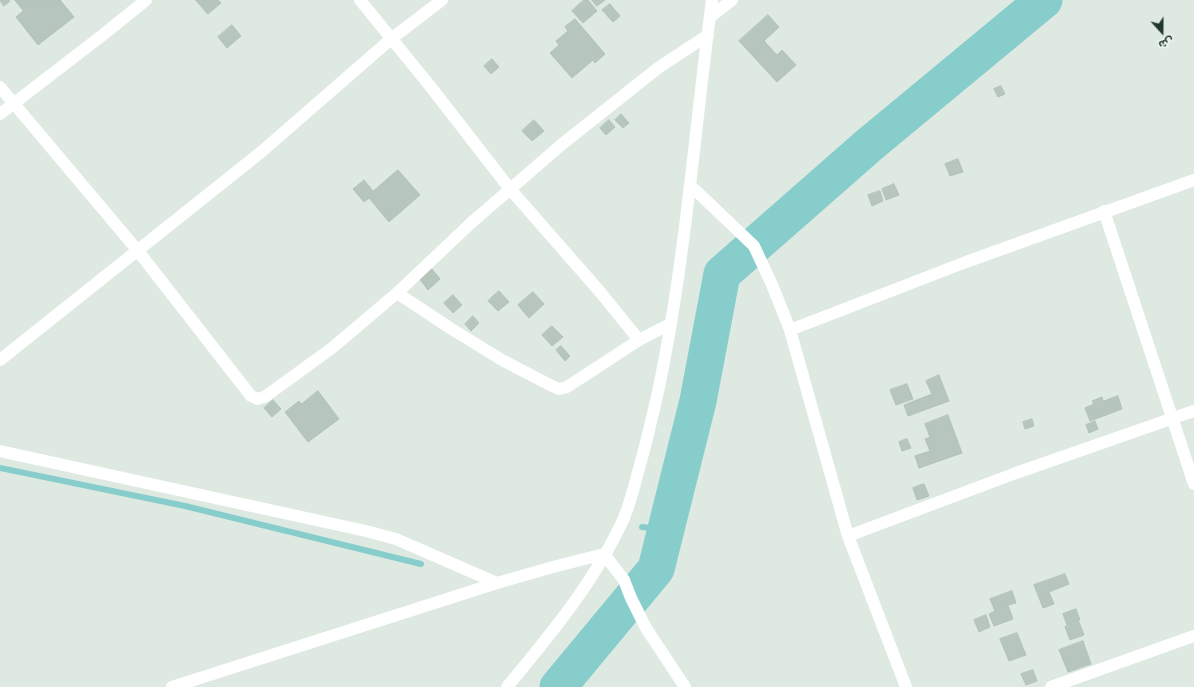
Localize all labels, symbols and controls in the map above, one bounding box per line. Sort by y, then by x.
north arrow [1142,12,1182,52]
text: ش [1157,34,1176,53]

